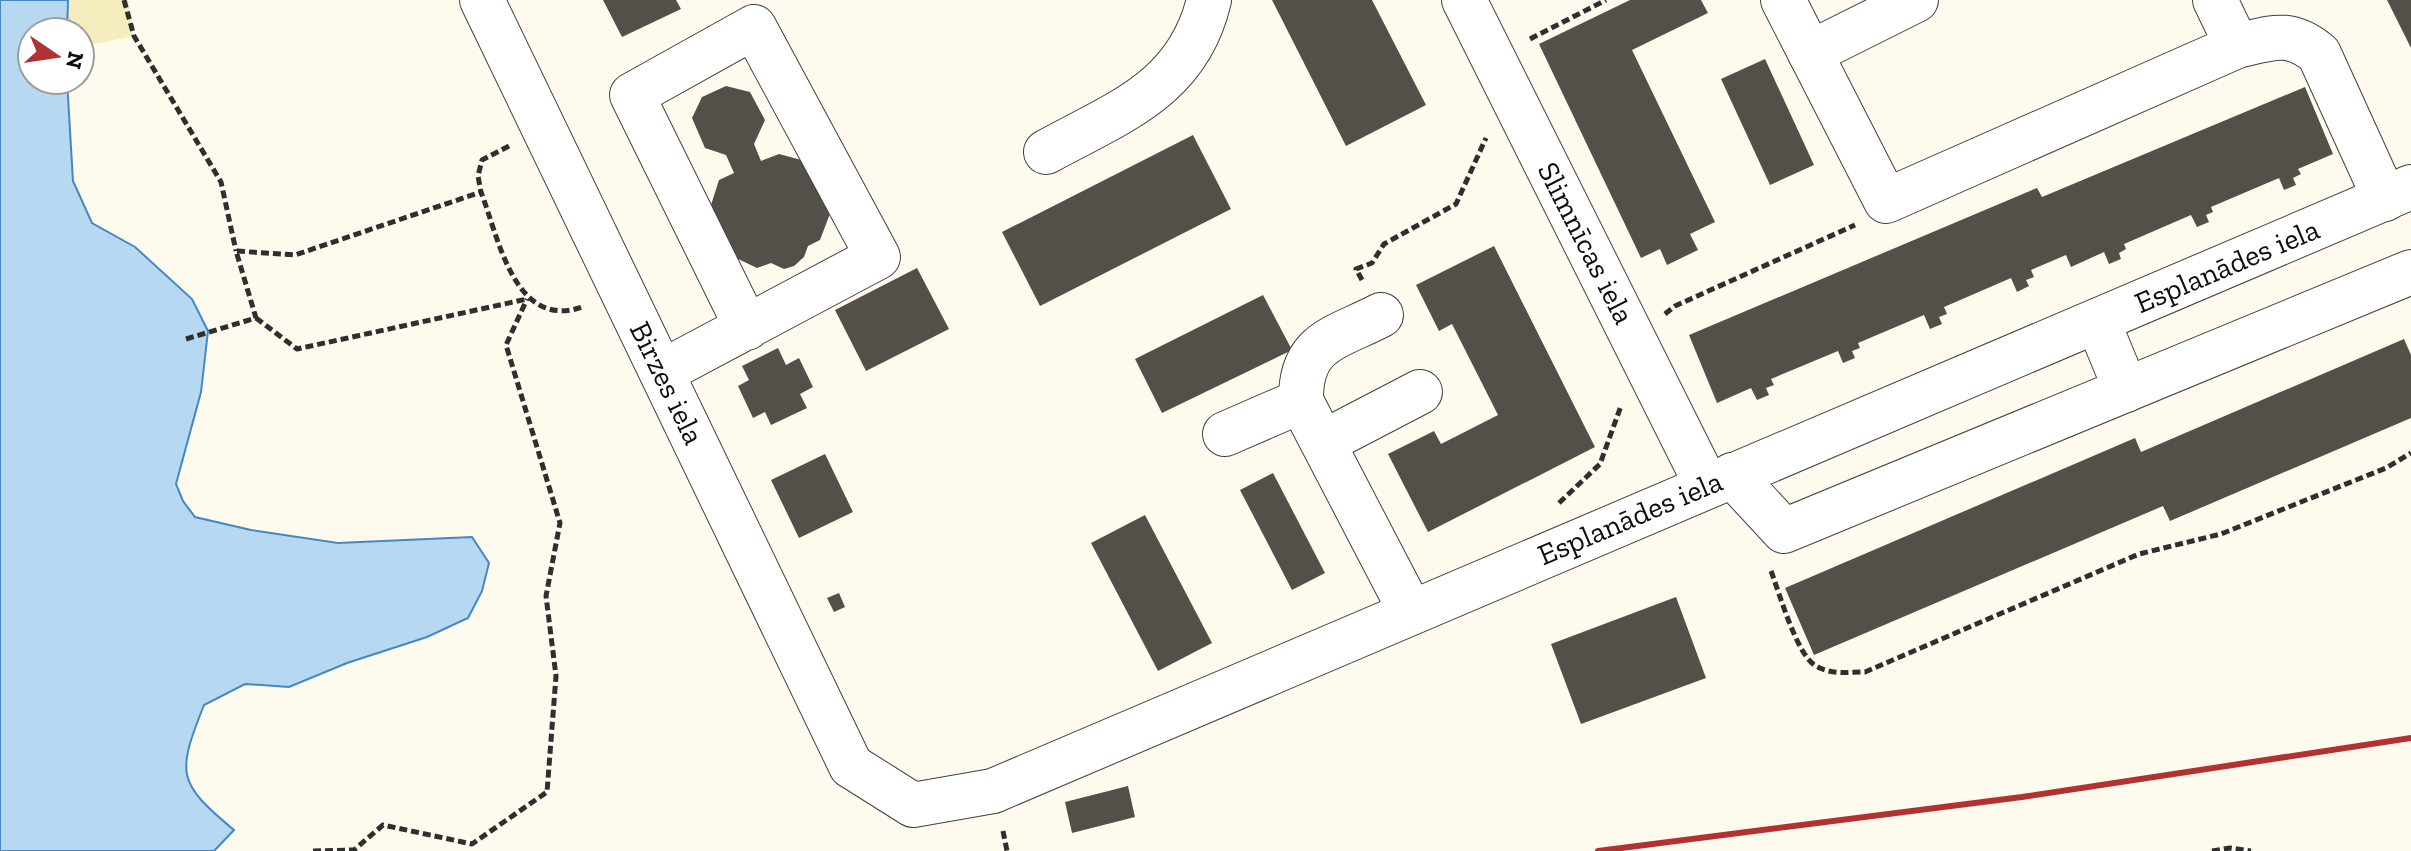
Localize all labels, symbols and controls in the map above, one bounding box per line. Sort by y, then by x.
north arrow [16,16,96,96]
text: N [60,49,90,72]
street label: Slimnīcas iela [1530,156,1642,330]
street label: Esplanādes iela [2129,211,2325,321]
street label: Birzes iela [622,316,712,450]
street label: Esplanādes iela [1532,463,1728,573]

